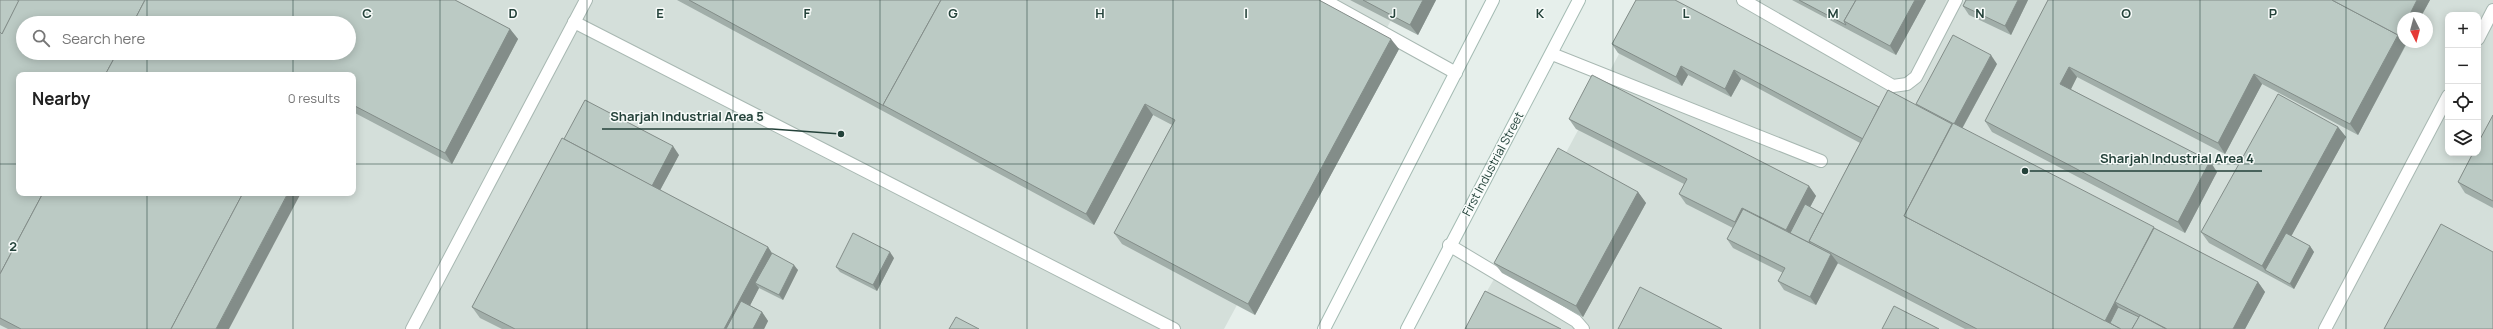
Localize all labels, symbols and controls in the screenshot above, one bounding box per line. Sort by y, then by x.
text: C [362,4,372,22]
text: D [508,4,518,22]
text: E [656,4,664,22]
text: F [804,4,811,22]
text: G [948,4,958,22]
text: H [1095,4,1105,22]
text: I [1244,4,1248,22]
text: J [1390,4,1396,22]
text: K [1536,4,1545,22]
text: L [1683,4,1690,22]
text: M [1827,4,1839,22]
text: N [1975,4,1985,22]
text: O [2121,4,2131,22]
text: P [2269,4,2277,22]
north arrow [2397,12,2433,48]
map controls [2445,12,2481,156]
button: + [2445,12,2481,48]
search box [16,16,356,60]
icon: search [30,27,52,49]
text: Search here [62,28,145,49]
button: − [2445,48,2481,84]
button: locate [2445,84,2481,120]
text: Nearby [32,87,90,110]
text: 0 results [288,89,340,107]
callout: Sharjah Industrial Area 5 [602,104,772,129]
text: Sharjah Industrial Area 5 [610,107,764,125]
street label: First Industrial Street [1458,108,1527,219]
button: layers [2445,120,2481,156]
callout: Sharjah Industrial Area 4 [2092,146,2262,171]
text: Sharjah Industrial Area 4 [2100,149,2254,167]
text: 2 [9,237,17,255]

